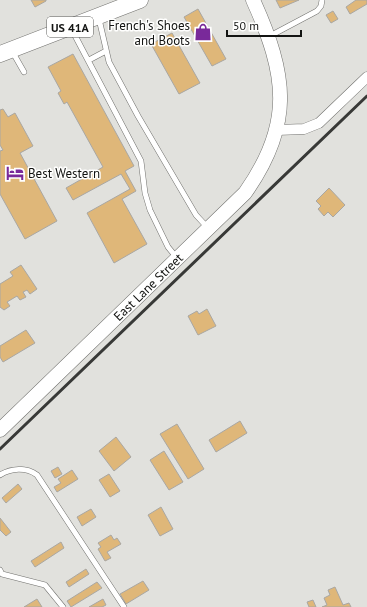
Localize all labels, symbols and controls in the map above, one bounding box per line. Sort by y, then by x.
scale bar [227,12,301,38]
road number: US 41A [47,17,93,37]
place label: French's Shoes and Boots [108,17,190,49]
text: 50 m [233,18,259,33]
shop icon: French's Shoes and Boots [193,22,213,42]
hotel icon: Best Western [5,163,25,183]
place label: Best Western [28,165,100,182]
street label: East Lane Street [110,249,187,324]

